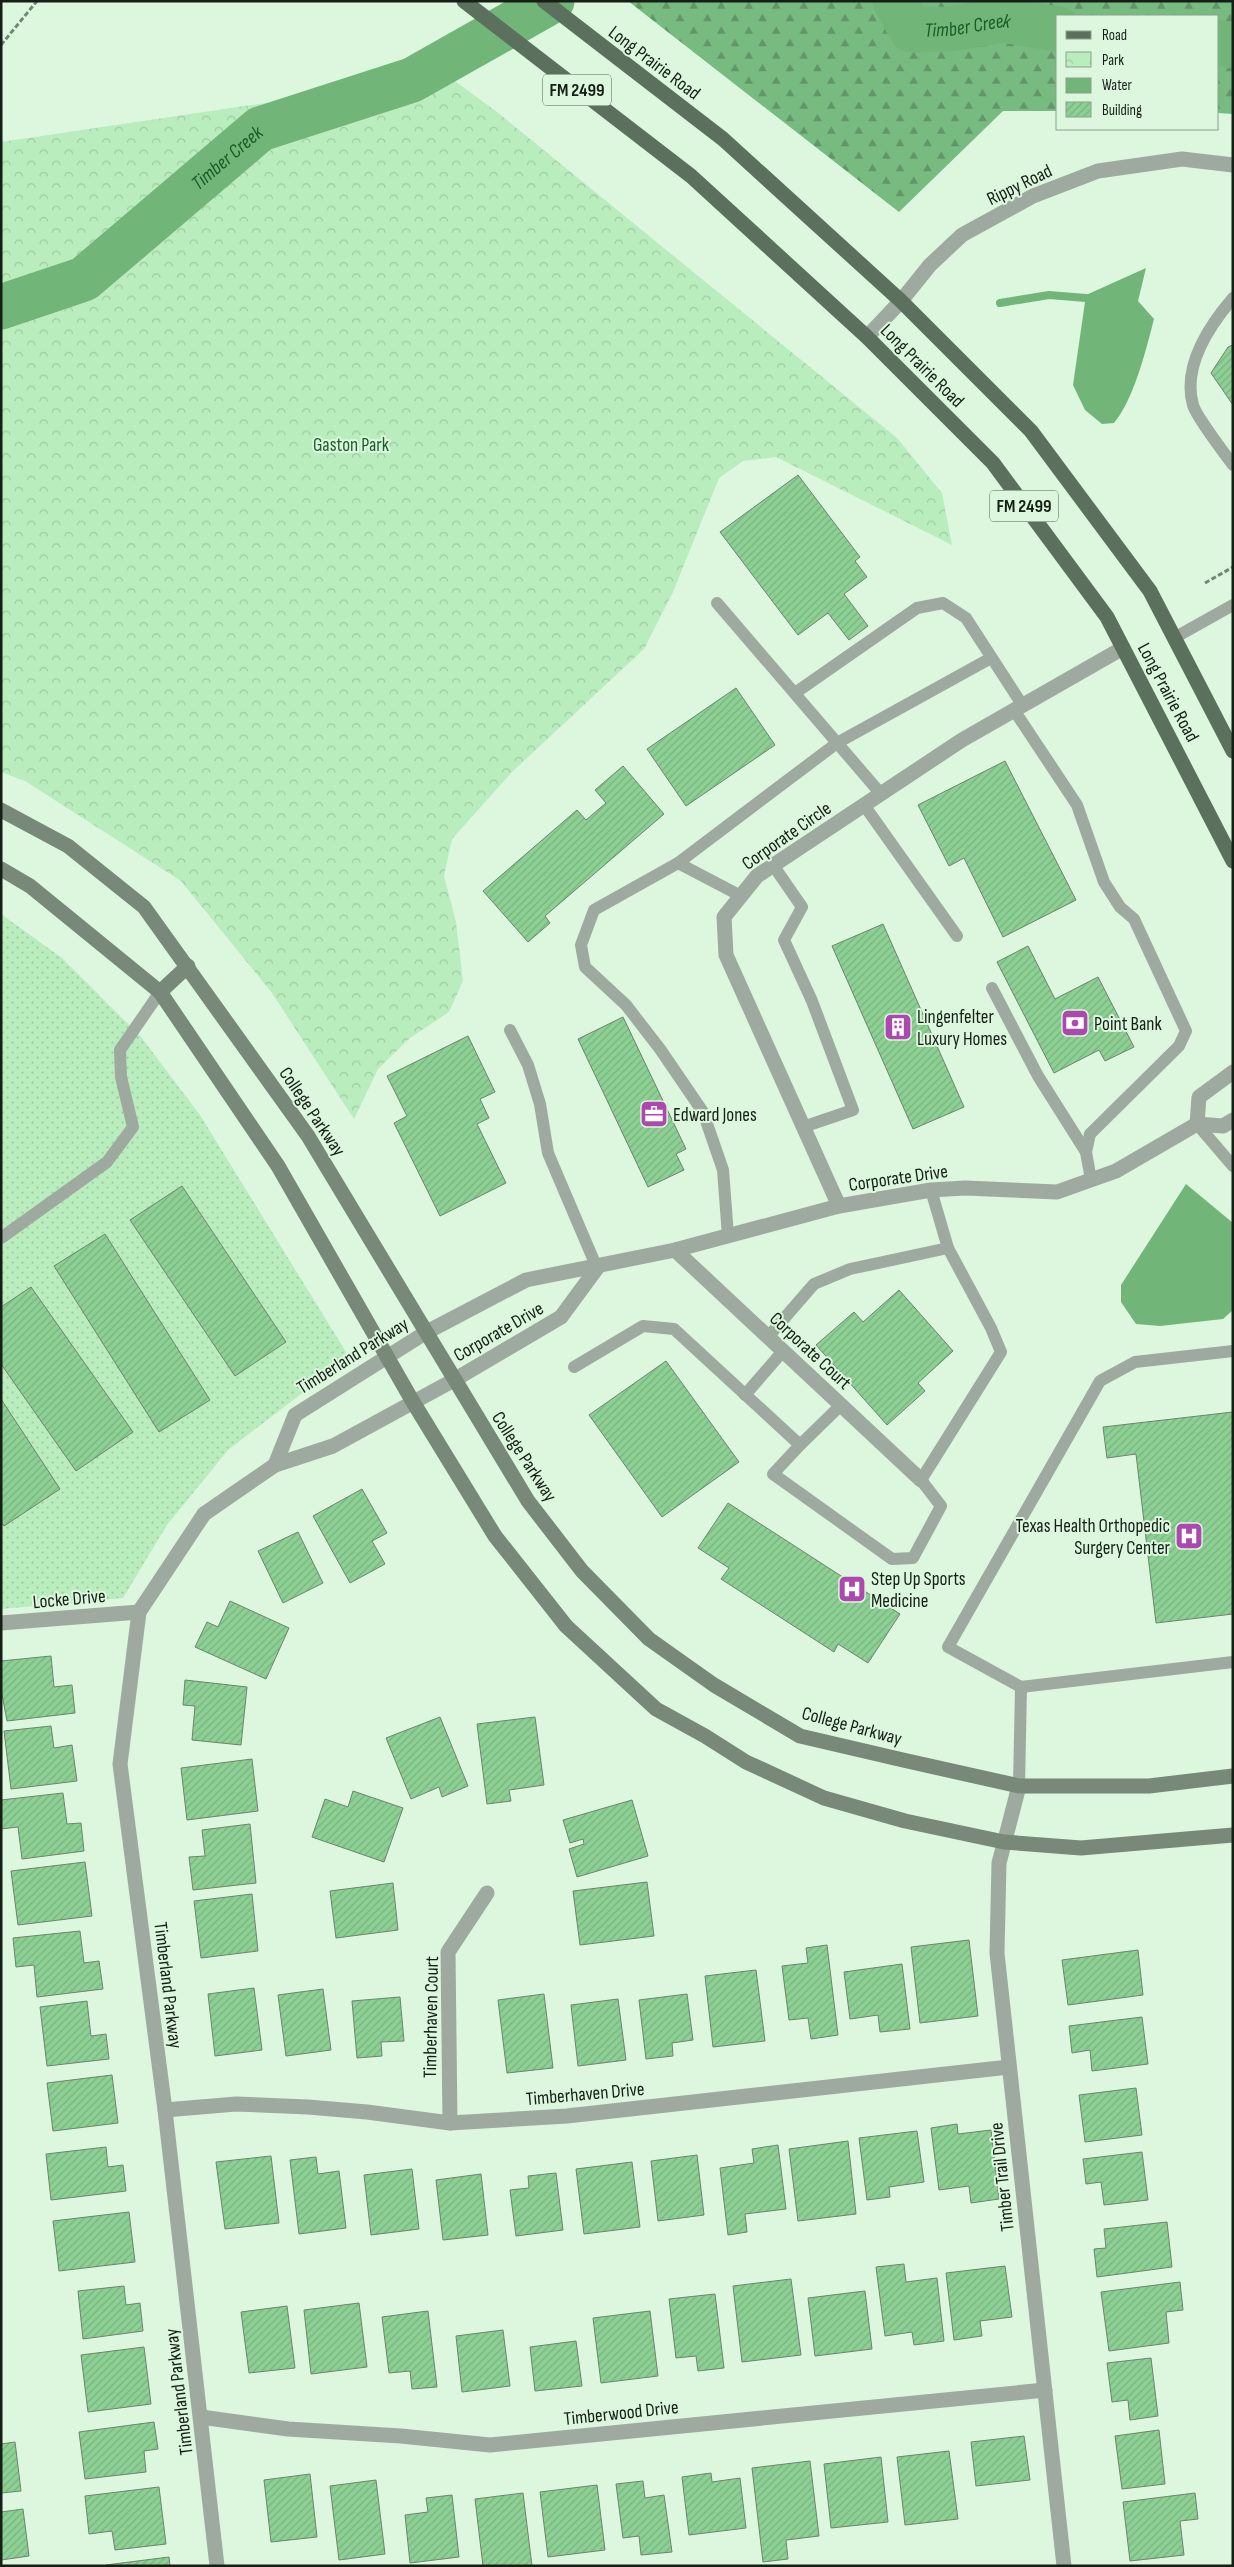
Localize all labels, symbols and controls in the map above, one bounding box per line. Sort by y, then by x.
water label: Timber Creek [924,9,1013,43]
legend [1056,15,1219,130]
street label: Long Prairie Road [604,21,704,105]
text: Road [1102,26,1127,45]
text: Park [1102,51,1124,70]
road number: FM 2499 [543,74,611,106]
text: Water [1102,76,1133,95]
text: Building [1102,101,1142,120]
water label: Timber Creek [186,121,268,195]
street label: Rippy Road [983,160,1056,211]
street label: Long Prairie Road [875,319,969,413]
park label: Gaston Park [313,434,390,457]
road number: FM 2499 [990,491,1058,522]
street label: Long Prairie Road [1132,639,1203,746]
street label: Corporate Circle [738,797,836,875]
place label: Lingenfelter Luxury Homes [917,1006,1007,1051]
bank icon: Point Bank [1060,1008,1090,1038]
building icon: Lingenfelter Luxury Homes [883,1012,913,1042]
place label: Point Bank [1094,1013,1162,1036]
street label: College Parkway [274,1063,350,1161]
office icon: Edward Jones [639,1099,669,1129]
place label: Edward Jones [673,1104,757,1127]
street label: Corporate Drive [847,1160,949,1197]
street label: Corporate Drive [450,1297,548,1367]
street label: Corporate Court [764,1307,856,1395]
street label: Timberland Parkway [293,1312,413,1400]
street label: College Parkway [486,1408,562,1507]
place label: Texas Health Orthopedic Surgery Center [1015,1515,1171,1560]
hospital icon: Texas Health Orthopedic Surgery Center [1174,1521,1204,1551]
place label: Step Up Sports Medicine [871,1568,966,1613]
hospital icon: Step Up Sports Medicine [837,1574,867,1604]
street label: Locke Drive [32,1585,107,1614]
street label: College Parkway [799,1702,905,1751]
street label: Timberland Parkway [148,1921,187,2050]
street label: Timberhaven Court [419,1956,444,2078]
street label: Timberhaven Drive [525,2078,645,2111]
street label: Timber Trail Drive [985,2121,1020,2232]
street label: Timberland Parkway [160,2327,199,2456]
street label: Timberwood Drive [563,2396,680,2431]

